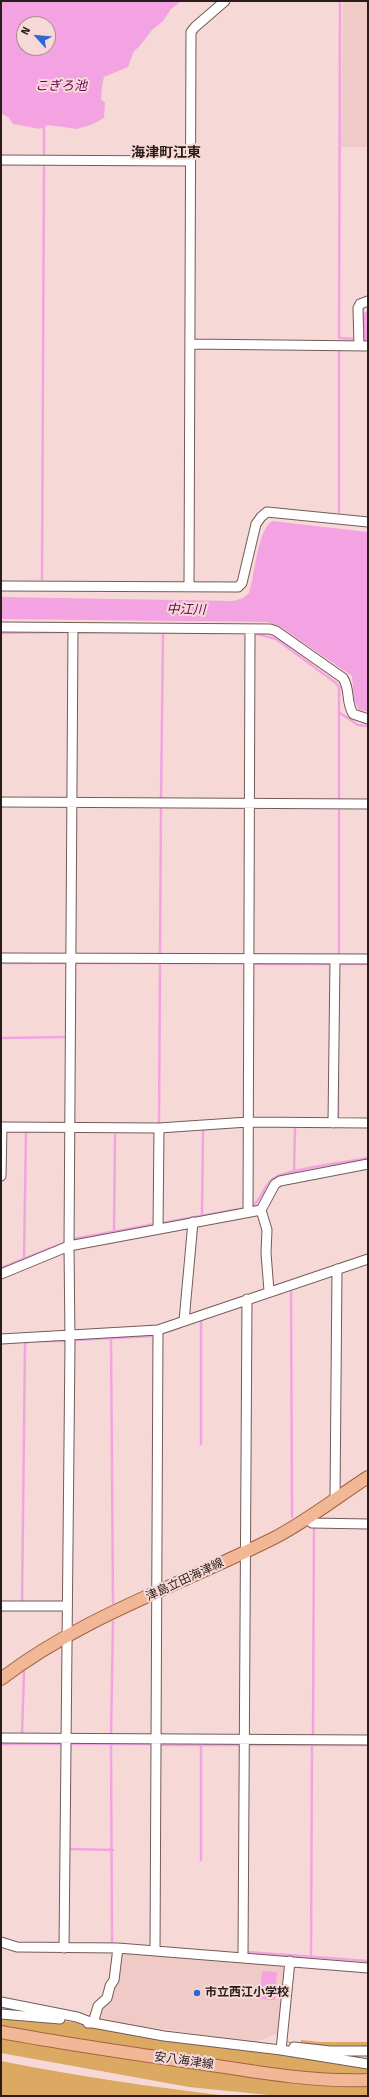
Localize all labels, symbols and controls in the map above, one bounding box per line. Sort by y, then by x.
north arrow [16,16,56,56]
text: N [18,25,33,37]
water label: こぎろ池 [35,78,87,94]
district label: 海津町江東 [131,145,201,161]
water label: 中江川 [166,602,206,618]
street label: 津島立田海津線 [144,1556,226,1604]
place label: 市立西江小学校 [205,1986,289,2000]
marker: 市立西江小学校 [192,1988,202,1998]
street label: 安八海津線 [153,2050,215,2072]

